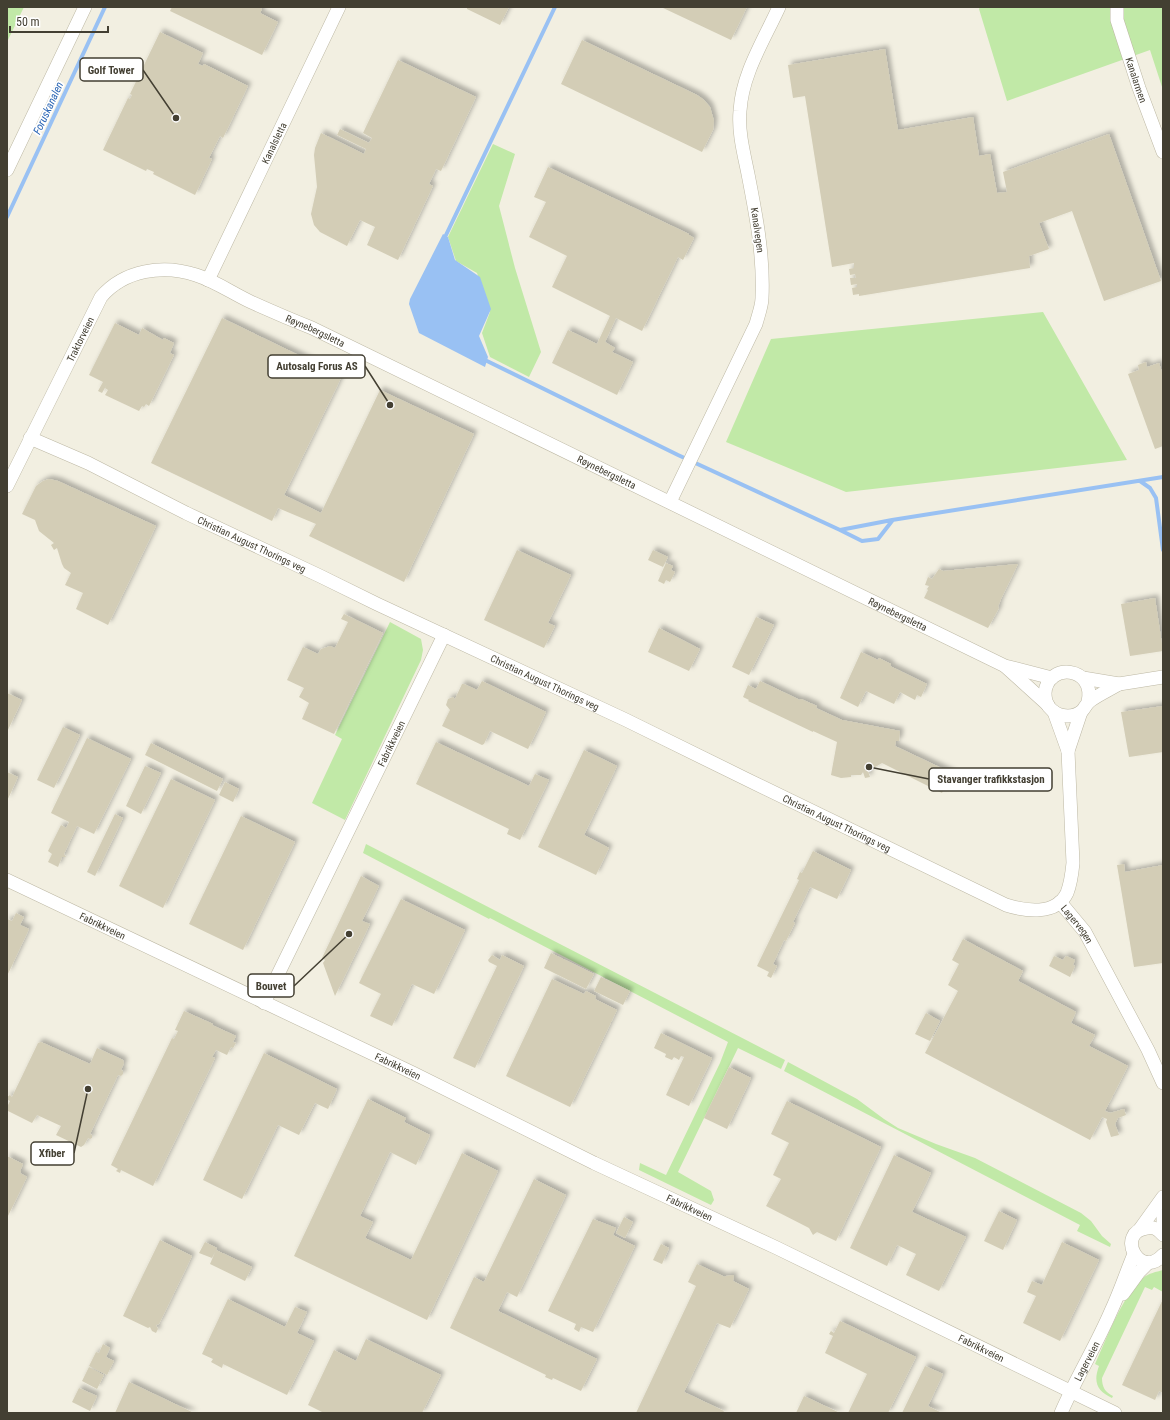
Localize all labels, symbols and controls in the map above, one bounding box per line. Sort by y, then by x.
scale bar [10,8,108,34]
text: 50 m [16,15,40,29]
street label: Kanalarmen [1123,56,1149,104]
callout: Golf Tower [80,58,143,81]
text: Golf Tower [88,64,135,77]
water label: Foruskanalen [31,80,66,137]
street label: Kanalsletta [260,121,289,166]
street label: Kanalvegen [749,207,766,254]
street label: Røynebergsletta [284,313,347,349]
street label: Traktorveien [65,315,96,364]
callout: Autosalg Forus AS [268,355,365,378]
text: Autosalg Forus AS [276,360,358,373]
street label: Røynebergsletta [575,453,638,491]
street label: Christian August Thorings veg [196,514,308,575]
street label: Røynebergsletta [867,595,929,633]
street label: Christian August Thorings veg [489,653,601,713]
street label: Fabrikkveien [376,719,407,768]
callout: Stavanger trafikkstasjon [929,768,1052,791]
text: Stavanger trafikkstasjon [937,773,1045,786]
street label: Christian August Thorings veg [781,793,892,854]
street label: Lagervegen [1059,903,1095,945]
street label: Fabrikkveien [78,910,127,942]
callout: Bouvet [248,974,294,997]
text: Bouvet [256,980,287,993]
street label: Fabrikkveien [373,1051,423,1082]
callout: Xfiber [31,1142,74,1165]
text: Xfiber [39,1147,66,1160]
street label: Fabrikkveien [665,1192,714,1223]
street label: Fabrikkveien [957,1332,1006,1364]
street label: Lagerveien [1072,1339,1102,1383]

